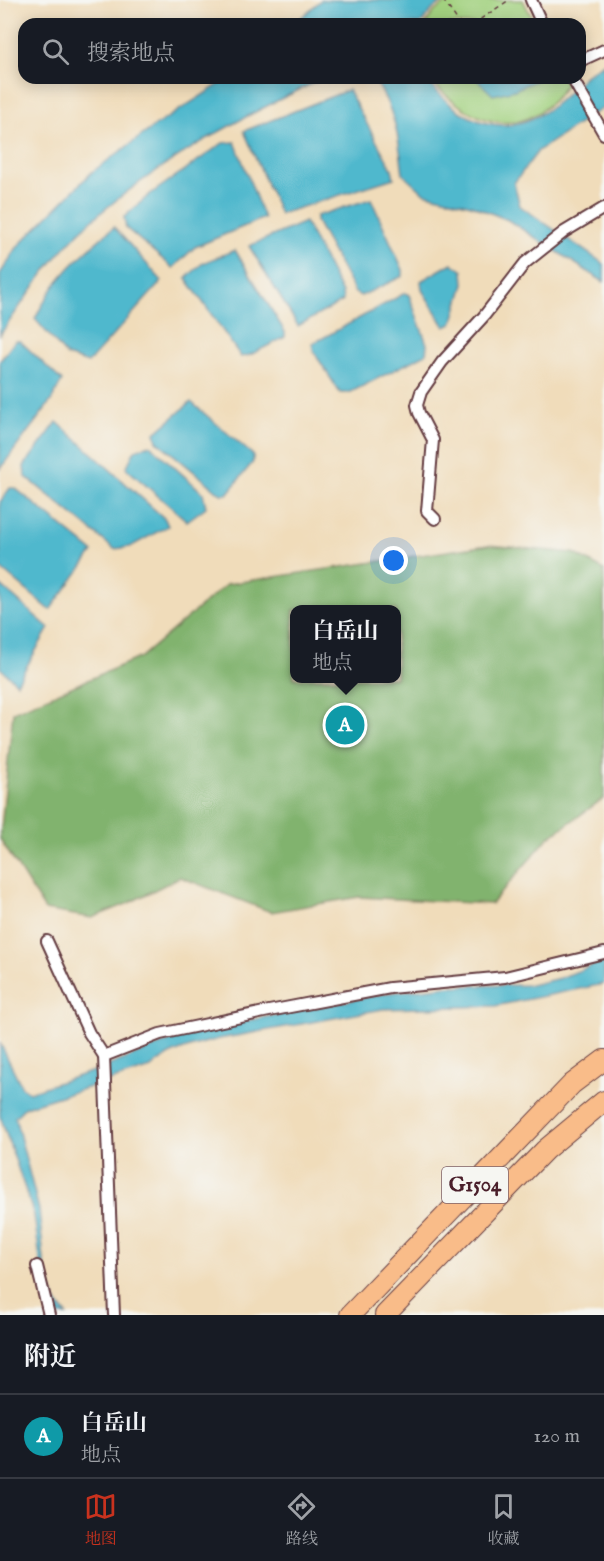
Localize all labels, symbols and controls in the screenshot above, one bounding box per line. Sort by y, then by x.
search box [18,18,586,84]
icon: search [39,35,72,68]
text: 搜索地点 [87,40,175,68]
your location [379,546,408,575]
popup [290,605,401,683]
text: 白岳山 [312,618,379,646]
text: 地点 [312,651,352,676]
pin: A [326,702,364,748]
road number: G1504 [442,1167,508,1203]
text: 附近 [24,1341,76,1374]
text: 白岳山 [81,1410,147,1438]
text: A [37,1424,50,1449]
text: 120 m [534,1424,580,1449]
text: 地点 [81,1443,121,1468]
tab: 地图 [84,1490,117,1550]
tab: 路线 [285,1490,318,1550]
tab: 收藏 [487,1490,520,1550]

